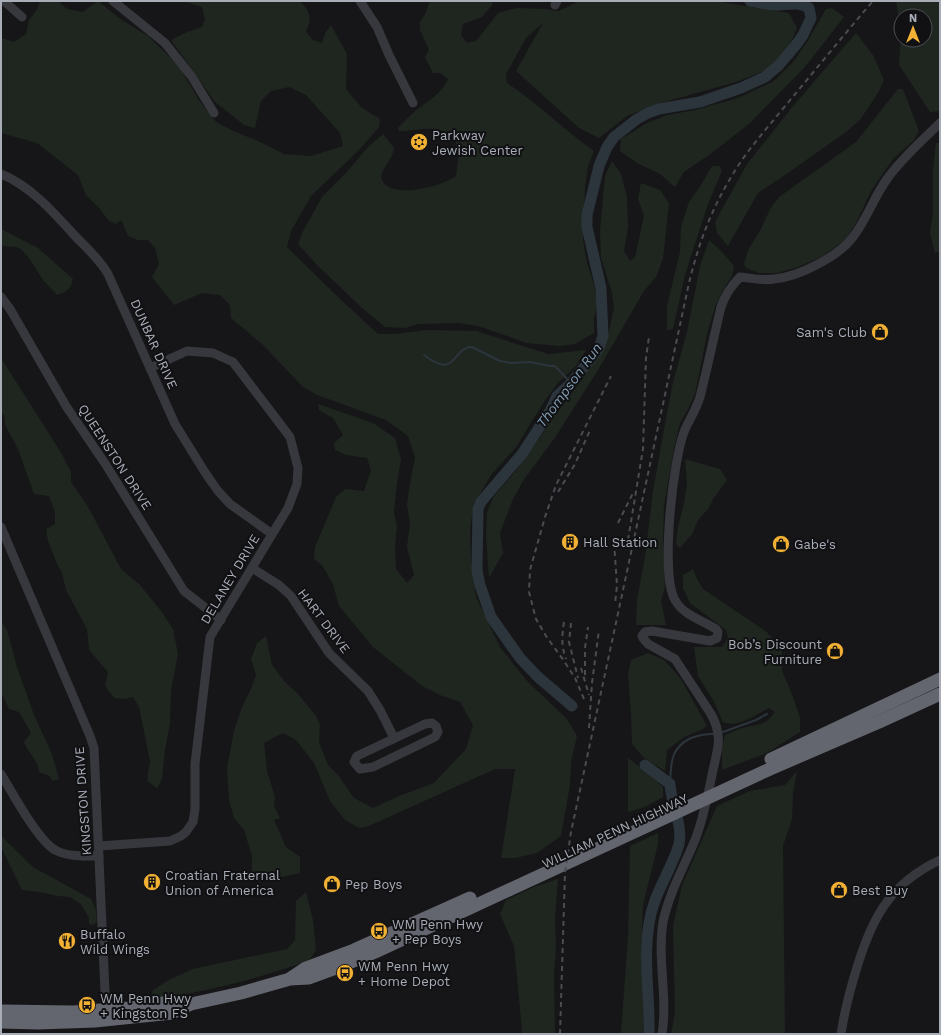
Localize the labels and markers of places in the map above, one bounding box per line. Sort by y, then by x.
place label: Parkway Jewish Center [432,128,523,158]
synagogue icon: Parkway Jewish Center [409,132,429,152]
shop icon: Sam's Club [870,322,890,342]
place label: Sam's Club [796,325,867,340]
building icon: Hall Station [560,532,580,552]
shop icon: Gabe's [771,534,791,554]
place label: Hall Station [583,535,657,550]
place label: Gabe's [794,537,836,552]
place label: Bob’s Discount Furniture [728,637,823,667]
shop icon: Bob’s Discount Furniture [825,641,845,661]
place label: Croatian Fraternal Union of America [165,868,280,898]
building icon: Croatian Fraternal Union of America [142,872,162,892]
shop icon: Pep Boys [322,874,342,894]
place label: Pep Boys [345,877,403,892]
shop icon: Best Buy [829,880,849,900]
place label: Best Buy [852,883,908,898]
place label: WM Penn Hwy + Pep Boys [392,917,483,947]
bus stop icon: WM Penn Hwy + Pep Boys [369,921,389,941]
place label: Buffalo Wild Wings [80,927,150,957]
restaurant icon: Buffalo Wild Wings [57,931,77,951]
place label: WM Penn Hwy + Home Depot [358,959,451,989]
bus stop icon: WM Penn Hwy + Home Depot [335,963,355,983]
place label: WM Penn Hwy + Kingston FS [100,991,191,1021]
bus stop icon: WM Penn Hwy + Kingston FS [77,995,97,1015]

